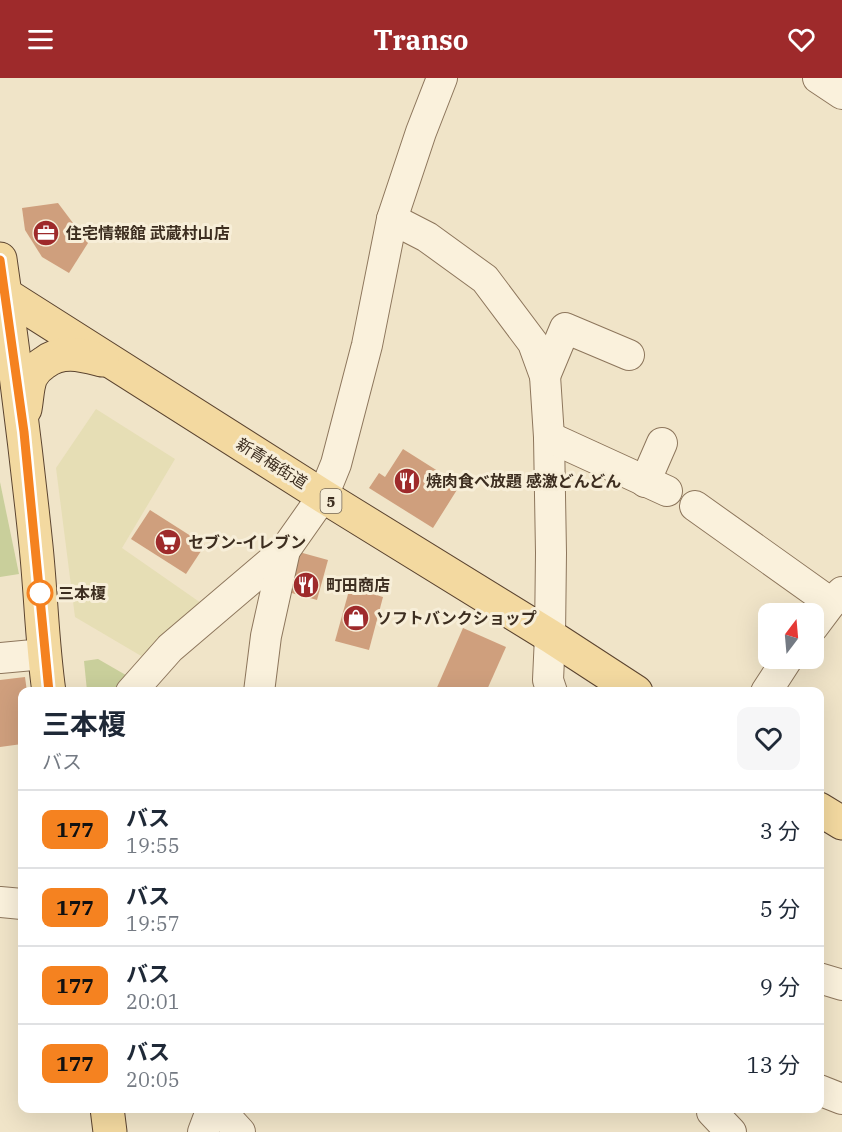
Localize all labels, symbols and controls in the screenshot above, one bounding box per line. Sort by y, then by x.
text: Transo [374,22,468,57]
icon: menu [24,23,57,56]
icon: heart [785,23,818,56]
office icon: 住宅情報館 武蔵村山店 [31,218,61,248]
place label: 住宅情報館 武蔵村山店 [65,223,230,243]
street label: 新青梅街道 [233,433,311,493]
restaurant icon: 焼肉食べ放題 感激どんどん [392,466,422,496]
place label: 焼肉食べ放題 感激どんどん [426,471,621,491]
road number: 5 [320,489,342,513]
supermarket icon: セブン-イレブン [153,527,183,557]
place label: セブン-イレブン [188,532,306,552]
restaurant icon: 町田商店 [291,570,321,600]
place label: 町田商店 [326,575,390,595]
marker: 三本榎 [27,580,53,606]
place label: 三本榎 [58,583,106,603]
shop icon: ソフトバンクショップ [341,603,371,633]
north arrow [758,603,824,669]
map controls [758,603,824,669]
place label: ソフトバンクショップ [376,608,537,628]
text: 三本榎 [42,705,126,742]
button: heart [737,707,800,770]
text: バス [42,748,82,775]
text: バス [126,803,170,832]
text: 177 [56,815,94,843]
text: 3 分 [760,816,800,845]
text: 19:55 [126,832,180,859]
text: バス [126,881,170,910]
text: 177 [56,893,94,921]
text: 5 分 [760,894,800,923]
text: 19:57 [126,910,180,937]
text: バス [126,959,170,988]
text: 177 [56,971,94,999]
text: 9 分 [760,972,800,1001]
text: 20:01 [126,988,180,1015]
text: バス [126,1037,170,1066]
text: 177 [56,1049,94,1077]
text: 13 分 [746,1050,800,1079]
text: 20:05 [126,1066,180,1093]

